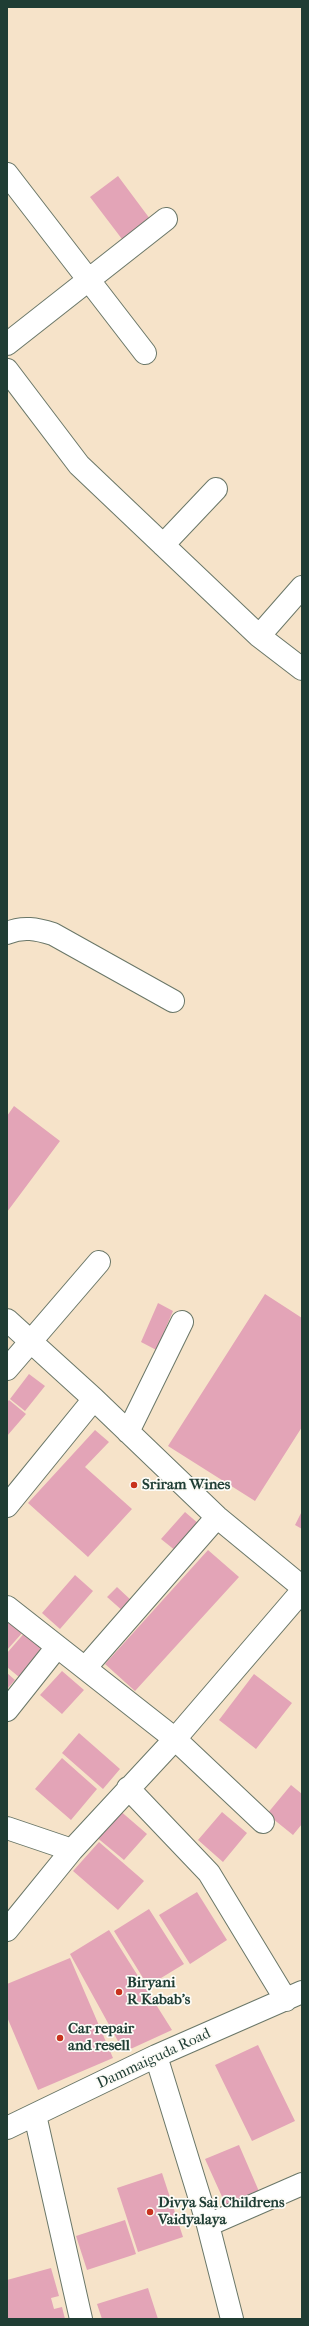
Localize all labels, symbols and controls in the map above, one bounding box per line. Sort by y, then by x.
place label: Sriram Wines [142,1476,230,1494]
marker: Sriram Wines [129,1480,139,1490]
place label: Biryani R Kabab's [127,1974,190,2009]
marker: Biryani R Kabab's [114,1987,124,1997]
place label: Car repair and resell [68,2020,134,2055]
street label: Dammaiguda Road [94,2025,214,2093]
marker: Car repair and resell [55,2033,65,2043]
place label: Divya Sai Childrens Vaidyalaya [158,2194,285,2229]
marker: Divya Sai Childrens Vaidyalaya [145,2207,155,2217]

